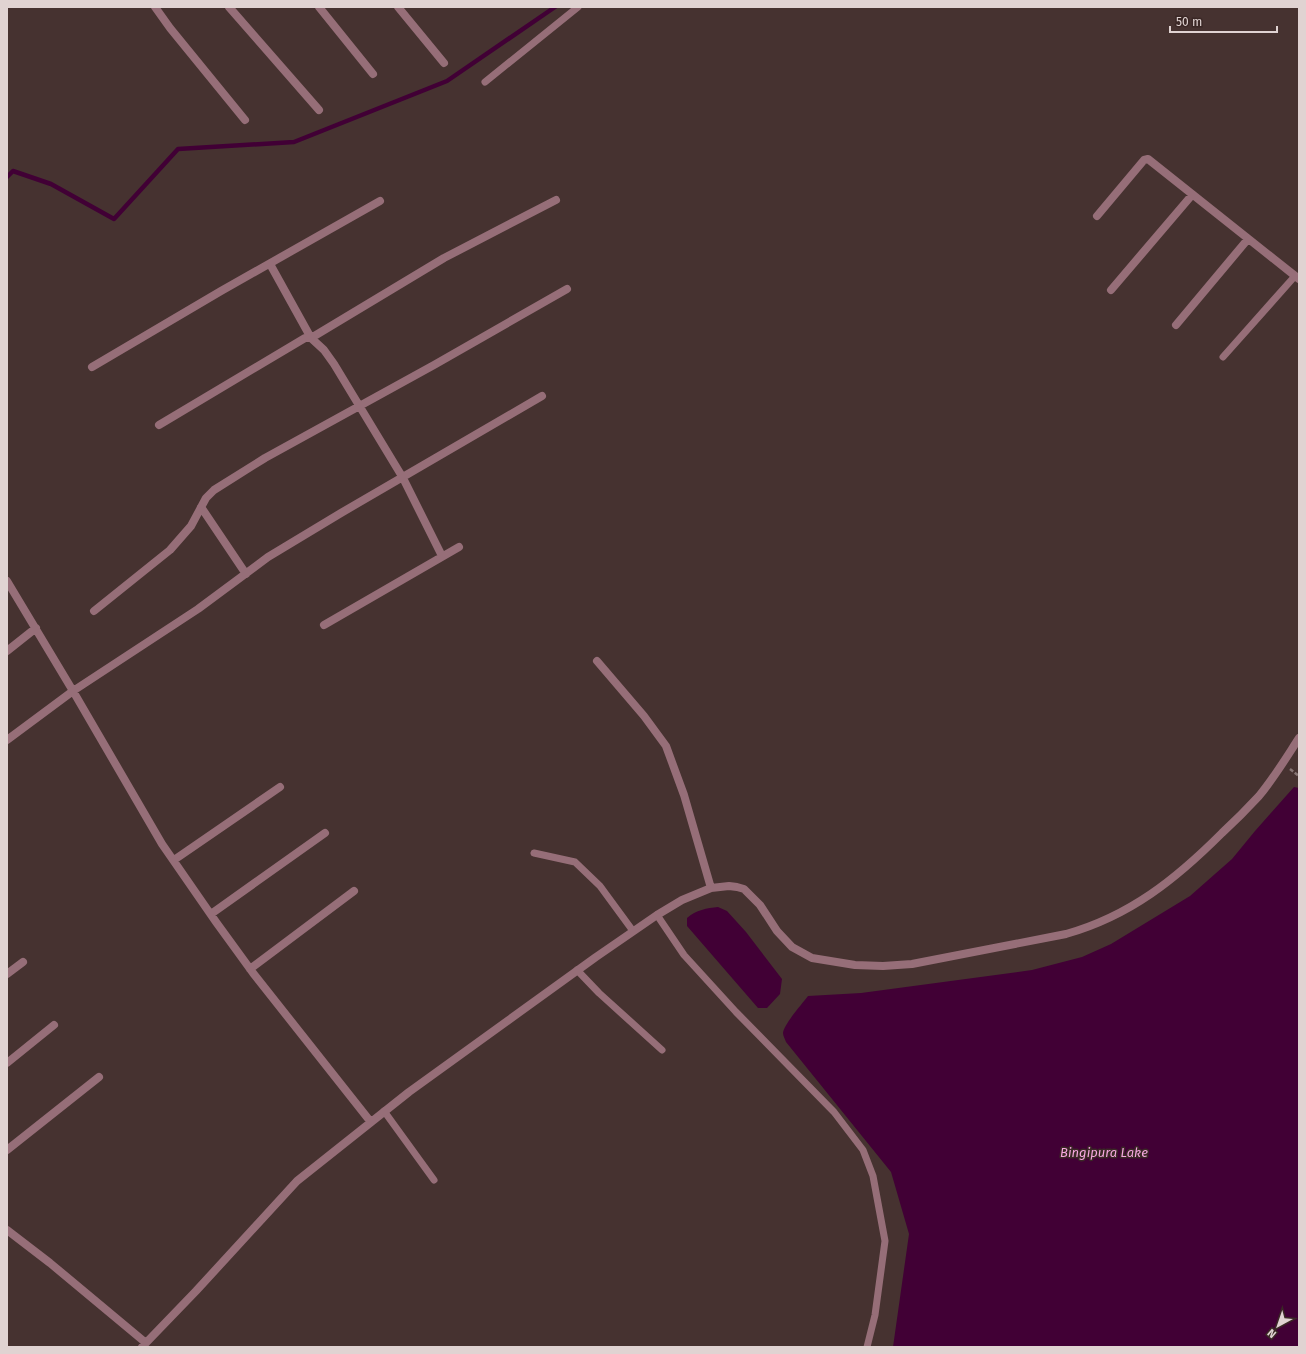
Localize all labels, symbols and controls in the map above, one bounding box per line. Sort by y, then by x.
scale bar [1170,8,1277,34]
text: 50 m [1176,15,1202,29]
water label: Bingipura Lake [1060,1145,1148,1160]
north arrow [1258,1306,1298,1346]
text: N [1265,1326,1279,1341]

